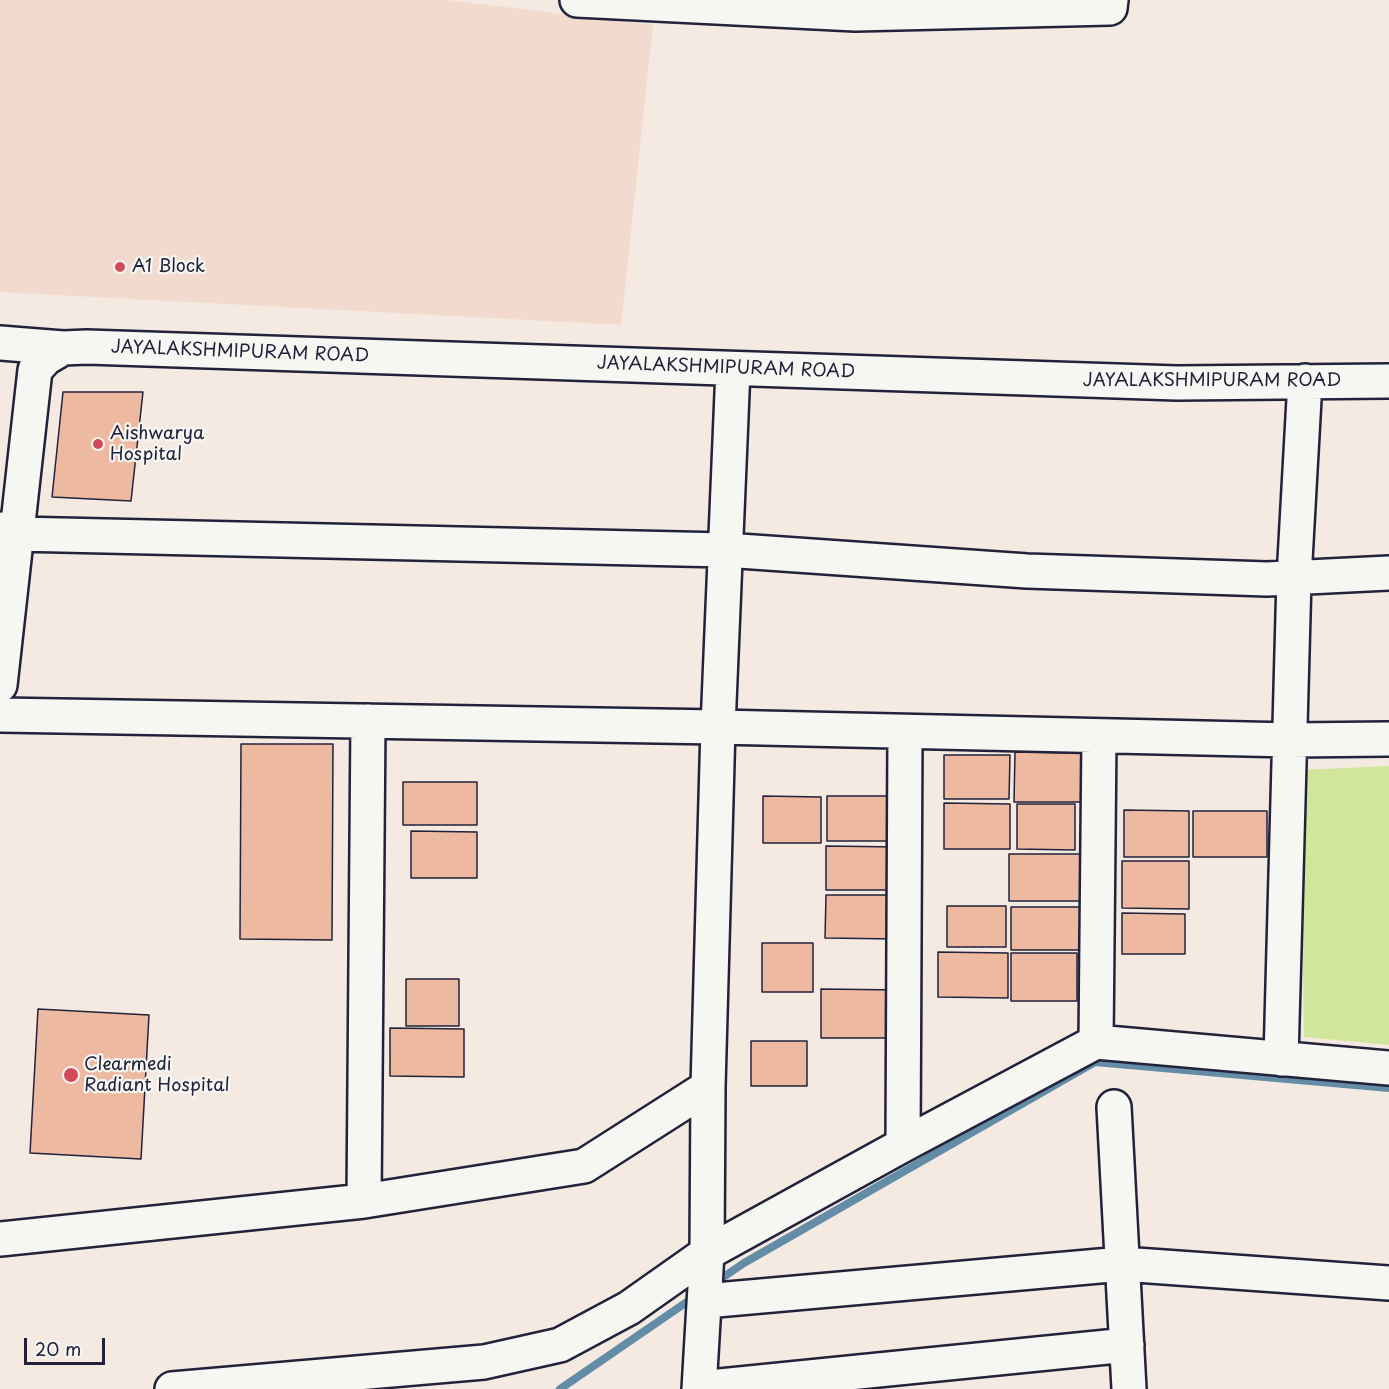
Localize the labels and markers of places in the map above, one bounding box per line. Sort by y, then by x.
place label: A1 Block [132,256,205,278]
marker: A1 Block [113,260,127,274]
place label: Aishwarya Hospital [110,423,204,466]
marker: Aishwarya Hospital [91,437,105,451]
place label: Clearmedi Radiant Hospital [84,1054,230,1096]
marker: Clearmedi Radiant Hospital [62,1066,80,1084]

